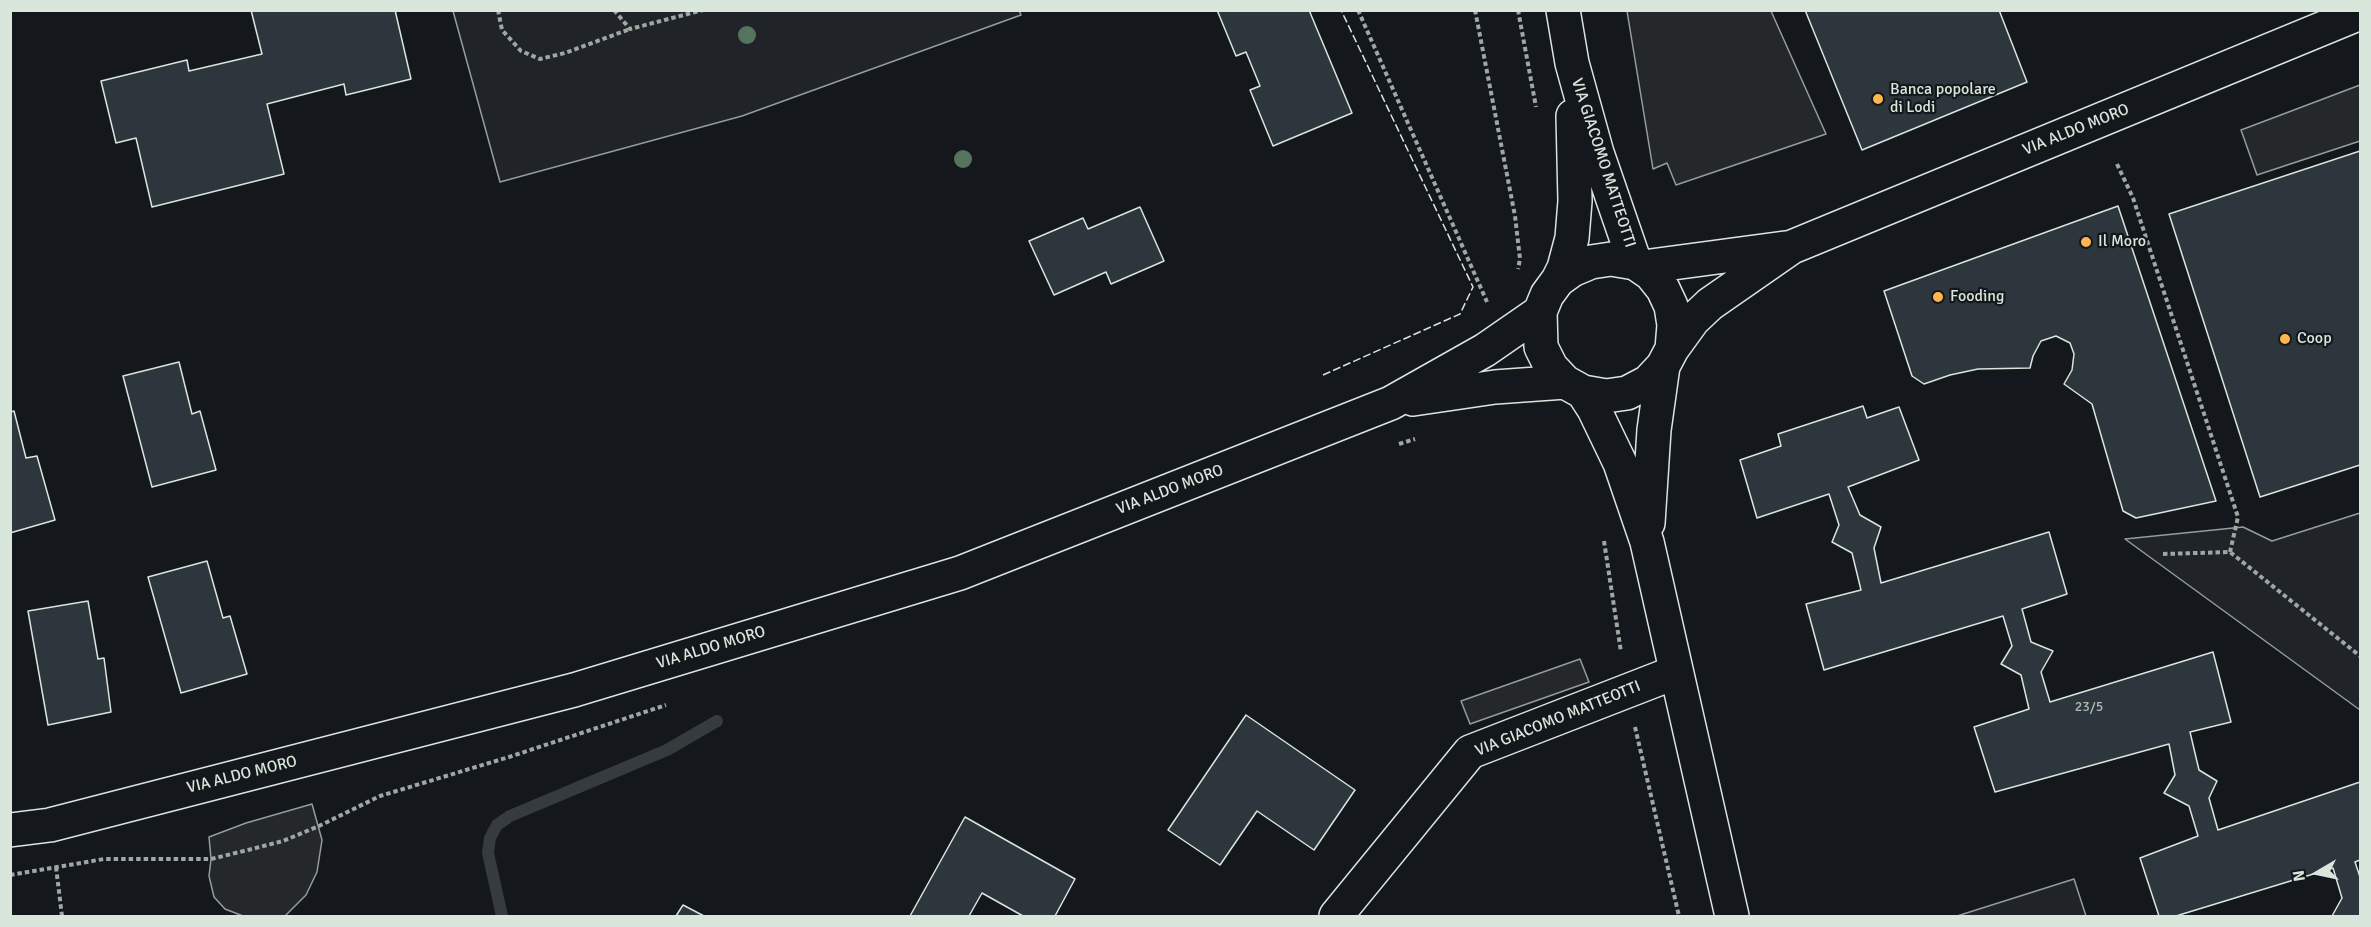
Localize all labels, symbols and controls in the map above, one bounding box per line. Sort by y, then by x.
street label: VIA GIACOMO MATTEOTTI [1567,76,1639,250]
place label: Banca popolare di Lodi [1890,80,1996,118]
marker: Banca popolare di Lodi [1871,92,1885,106]
street label: VIA ALDO MORO [2020,100,2132,160]
place label: Il Moro [2098,232,2146,252]
marker: Il Moro [2079,235,2093,249]
place label: Fooding [1950,287,2004,307]
marker: Fooding [1931,290,1945,304]
place label: Coop [2297,329,2332,349]
marker: Coop [2278,332,2292,346]
street label: VIA ALDO MORO [1114,461,1226,519]
street label: VIA ALDO MORO [654,622,768,674]
street label: VIA GIACOMO MATTEOTTI [1472,677,1644,761]
house number: 23/5 [2075,699,2103,715]
street label: VIA ALDO MORO [185,752,299,798]
north arrow [2287,843,2347,903]
text: N [2288,869,2310,883]

